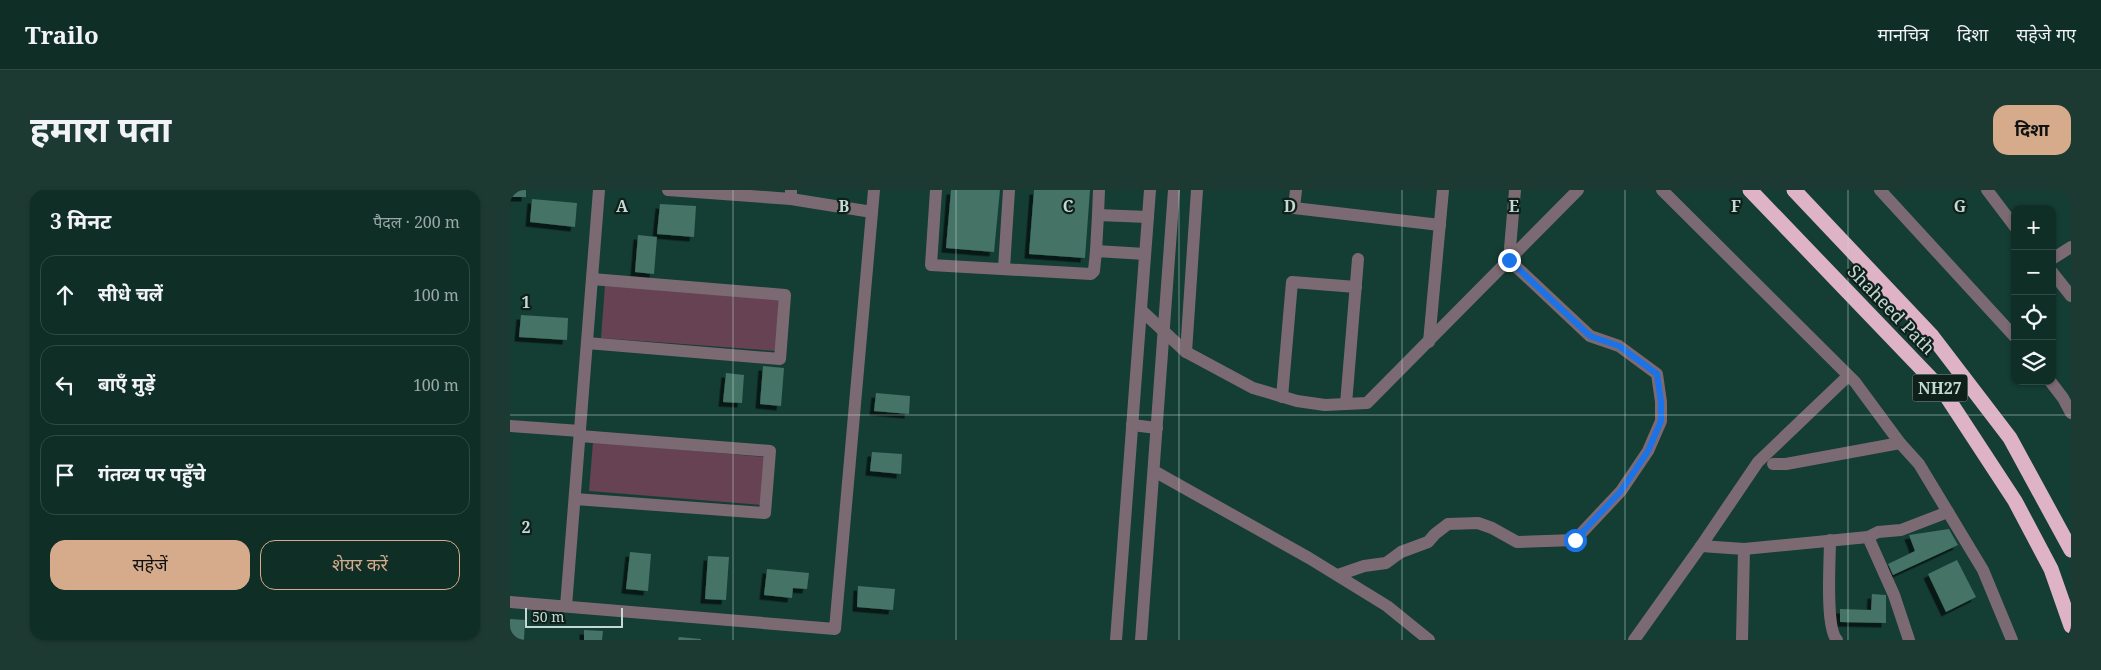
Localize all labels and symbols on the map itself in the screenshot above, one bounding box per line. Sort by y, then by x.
text: A [616,195,629,217]
text: B [839,195,850,217]
text: C [1063,195,1074,217]
text: D [1284,195,1296,217]
text: E [1509,195,1519,217]
text: F [1731,195,1741,217]
text: G [1954,195,1966,217]
route end [1498,249,1521,272]
street label: Shaheed Path [1843,259,1941,360]
text: 1 [521,291,531,313]
road number: NH27 [1912,374,1968,402]
text: 2 [521,516,531,538]
route start [1564,529,1587,552]
scale bar [525,605,622,628]

